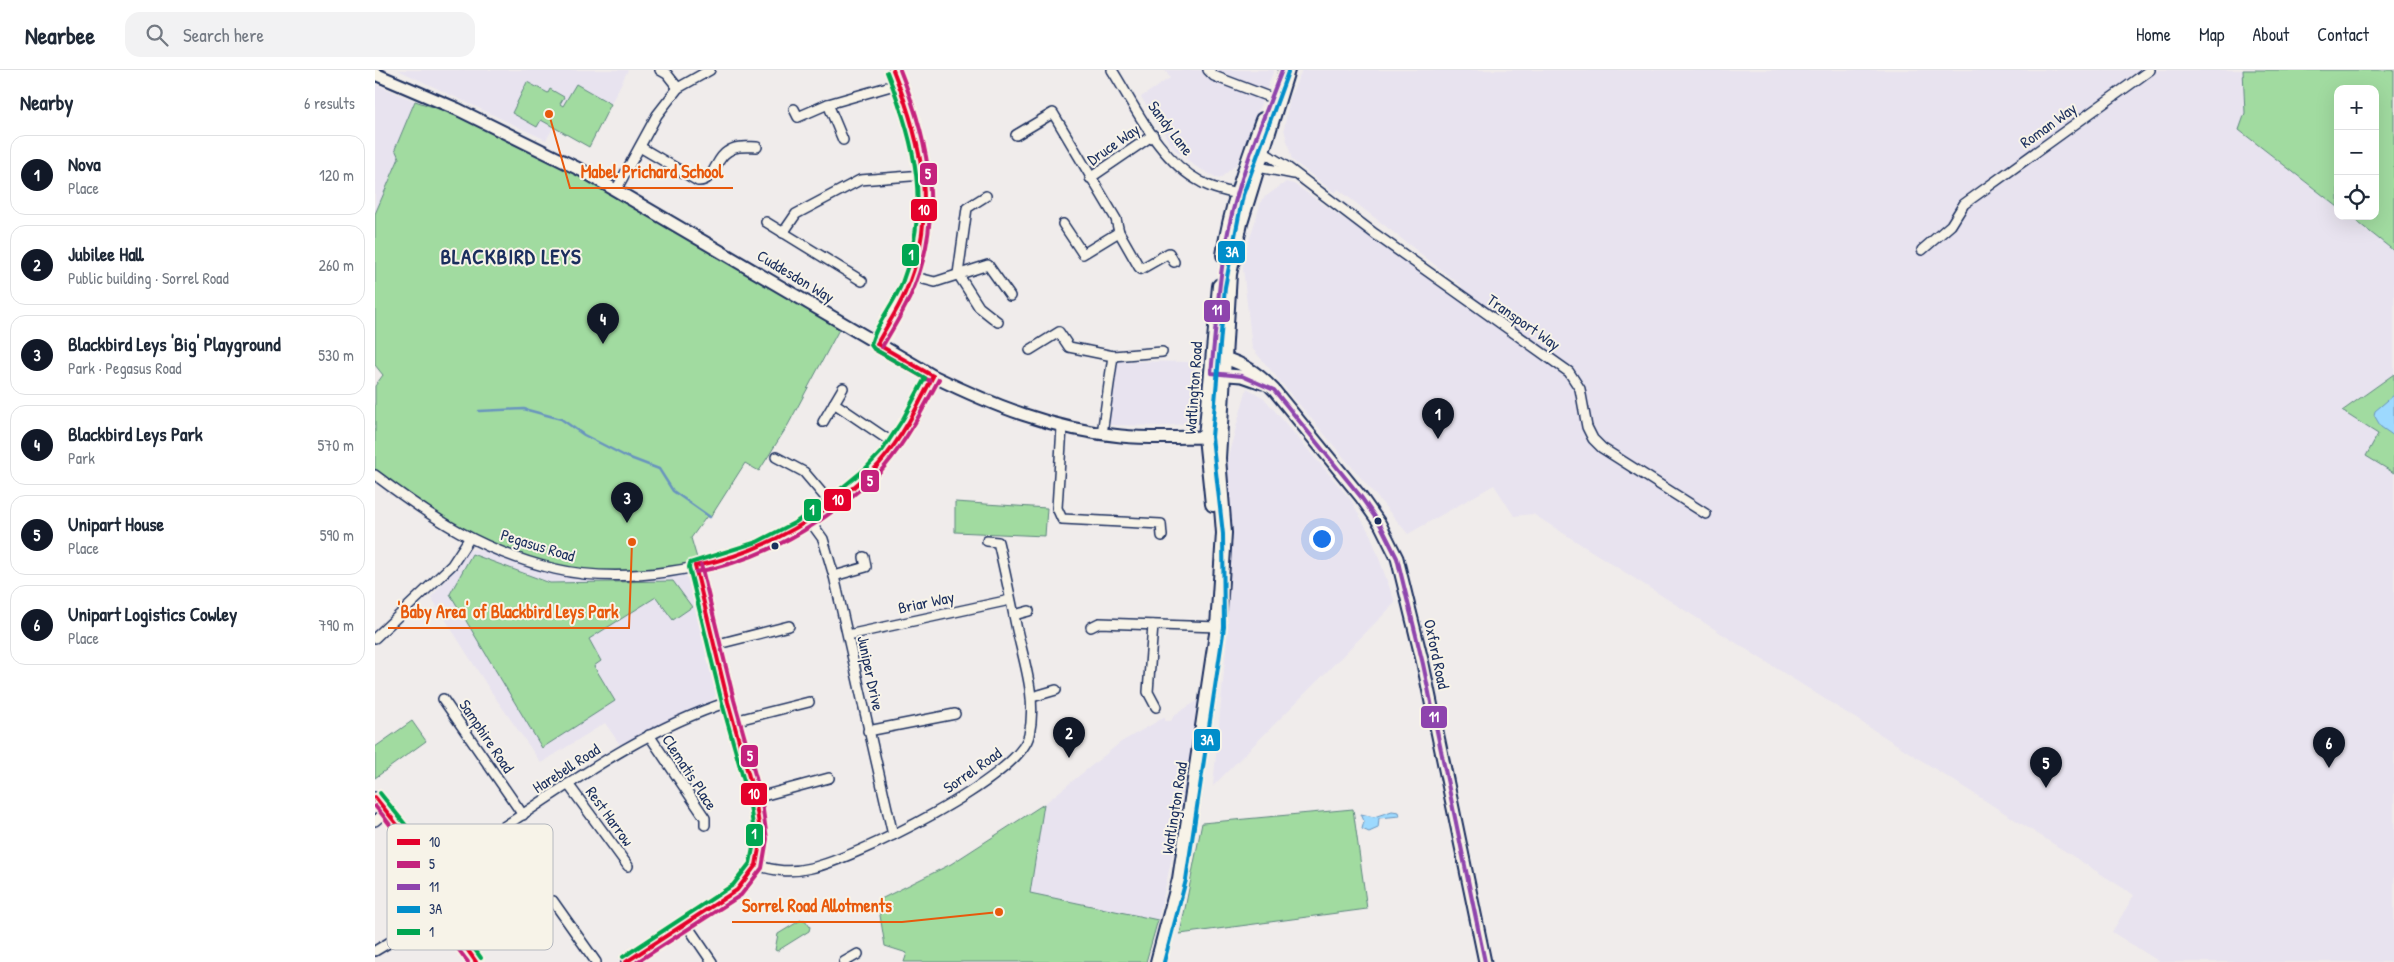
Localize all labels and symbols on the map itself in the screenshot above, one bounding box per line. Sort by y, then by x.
street label: Sandy Lane [1143,96,1199,160]
street label: Roman Way [2015,97,2081,153]
street label: Druce Way [1082,118,1144,170]
callout: Mabel Prichard School [570,155,733,188]
text: Mabel Prichard School [581,159,725,184]
line badge: 5 [919,162,938,186]
text: 5 [925,164,931,183]
line badge: 10 [910,198,938,222]
text: 10 [918,200,930,219]
line badge: 3A [1217,240,1246,264]
district label: BLACKBIRD LEYS [440,242,582,271]
text: 3A [1225,242,1239,261]
line badge: 1 [901,243,920,267]
street label: Cuddesdon Way [753,244,839,308]
text: 1 [908,245,914,264]
street label: Transport Way [1483,289,1565,355]
line badge: 11 [1203,299,1231,323]
text: 11 [1212,300,1222,319]
pin: 4 [587,303,619,344]
street label: Watlington Road [1179,341,1207,435]
pin: 1 [1422,398,1454,439]
line badge: 5 [860,469,880,493]
text: 5 [867,471,873,490]
pin: 3 [611,482,643,523]
line badge: 10 [823,488,852,512]
text: 10 [832,490,844,509]
line badge: 1 [803,498,822,522]
text: 1 [809,500,815,519]
unlabelled marker [1373,516,1383,526]
street label: Pegasus Road [498,523,578,567]
your location [1309,526,1335,552]
unlabelled marker [770,541,780,551]
street label: Briar Way [896,585,956,619]
callout: 'Baby Area' of Blackbird Leys Park [388,595,629,628]
text: 'Baby Area' of Blackbird Leys Park [398,599,619,625]
street label: Oxford Road [1419,617,1455,691]
street label: Juniper Drive [852,633,890,713]
street label: Samphire Road [454,695,520,777]
line badge: 11 [1420,705,1448,729]
text: 11 [1429,707,1439,726]
pin: 2 [1053,717,1085,758]
pin: 6 [2313,727,2345,768]
line badge: 3A [1193,728,1221,752]
street label: Clematis Place [657,730,723,815]
text: 3A [1200,730,1214,749]
street label: Harebell Road [528,738,604,798]
street label: Sorrel Road [938,742,1006,798]
line badge: 5 [740,744,759,768]
text: 5 [747,746,753,765]
pin: 5 [2030,747,2062,788]
street label: Watlington Road [1156,760,1192,856]
street label: Rest Harrow [581,782,639,850]
line badge: 10 [740,782,768,806]
text: 10 [748,784,760,803]
line badge: 1 [745,823,764,847]
legend [387,824,553,950]
text: 1 [751,824,757,843]
text: 10 [429,832,440,851]
text: 5 [429,854,435,873]
text: 11 [429,877,439,896]
callout: Sorrel Road Allotments [732,889,902,922]
text: Sorrel Road Allotments [742,893,892,918]
text: 3A [429,899,442,918]
text: 1 [429,922,434,941]

